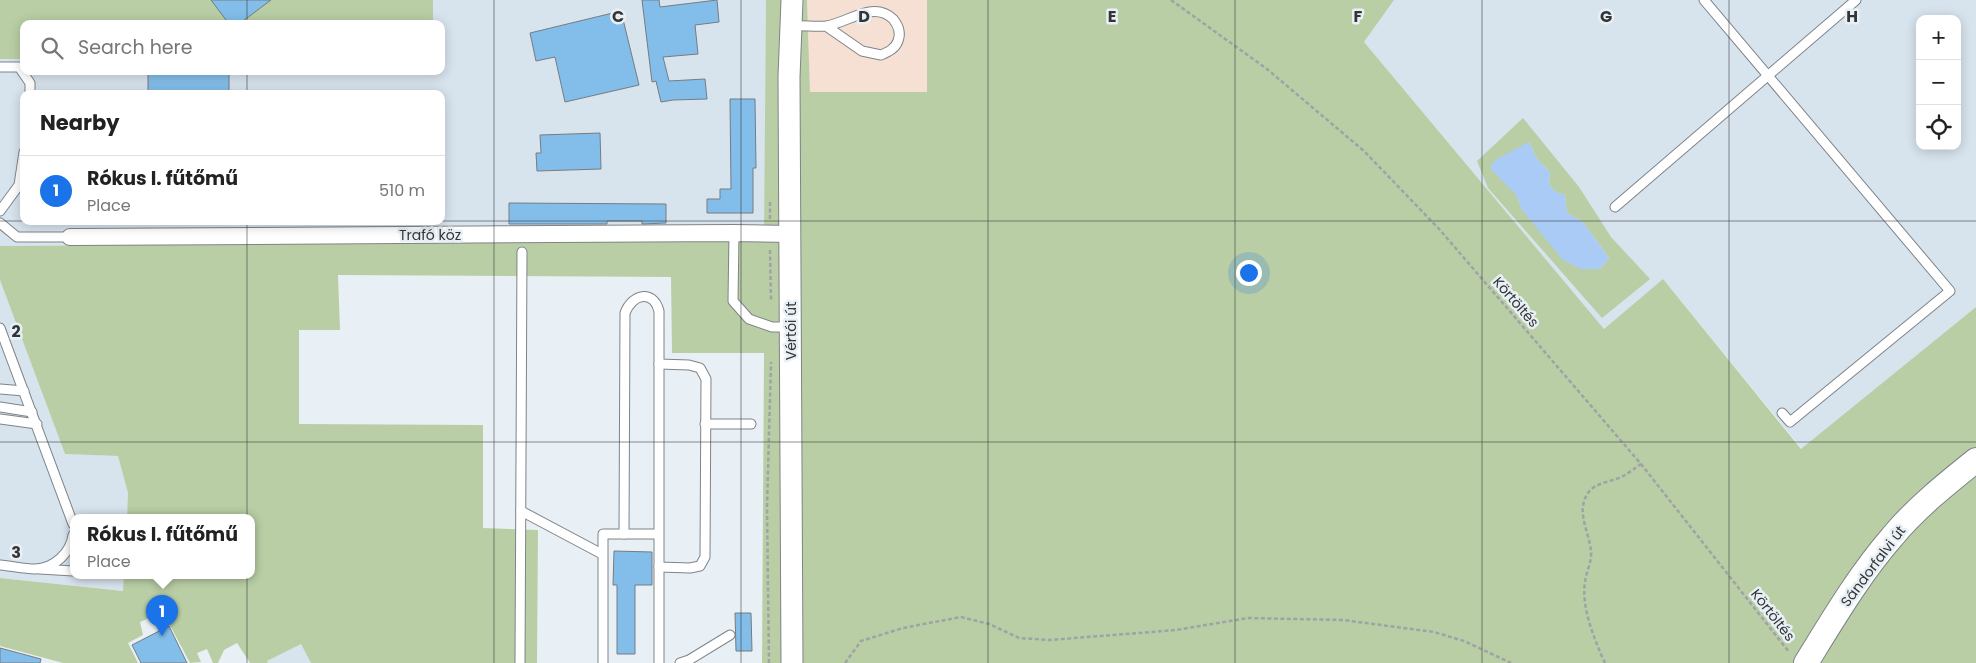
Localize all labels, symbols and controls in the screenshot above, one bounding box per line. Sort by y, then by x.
text: C [612,5,624,28]
text: D [858,5,870,28]
text: E [1108,5,1116,28]
text: F [1354,5,1363,28]
text: G [1600,5,1612,28]
text: H [1846,5,1858,28]
map controls [1916,15,1961,150]
button: + [1916,15,1961,60]
search box [20,20,445,75]
icon: search [38,34,66,62]
text: Search here [78,34,192,61]
button: − [1916,60,1961,105]
button: locate [1916,105,1961,150]
text: Nearby [40,108,120,137]
text: Rókus I. fűtőmű [87,165,238,192]
text: 1 [53,179,59,202]
text: 510 m [379,179,425,202]
text: Place [87,194,131,217]
street label: Trafó köz [399,225,461,245]
your location [1236,260,1262,286]
street label: Körtöltés [1488,272,1544,332]
street label: Vértói út [781,302,801,360]
text: 2 [11,320,21,343]
popup [70,514,255,579]
text: Rókus I. fűtőmű [87,521,238,548]
street label: Sándorfalvi út [1836,521,1910,611]
text: 3 [11,541,21,564]
text: Place [87,550,131,573]
street label: Körtöltés [1746,585,1800,645]
pin: 1 [146,595,178,636]

